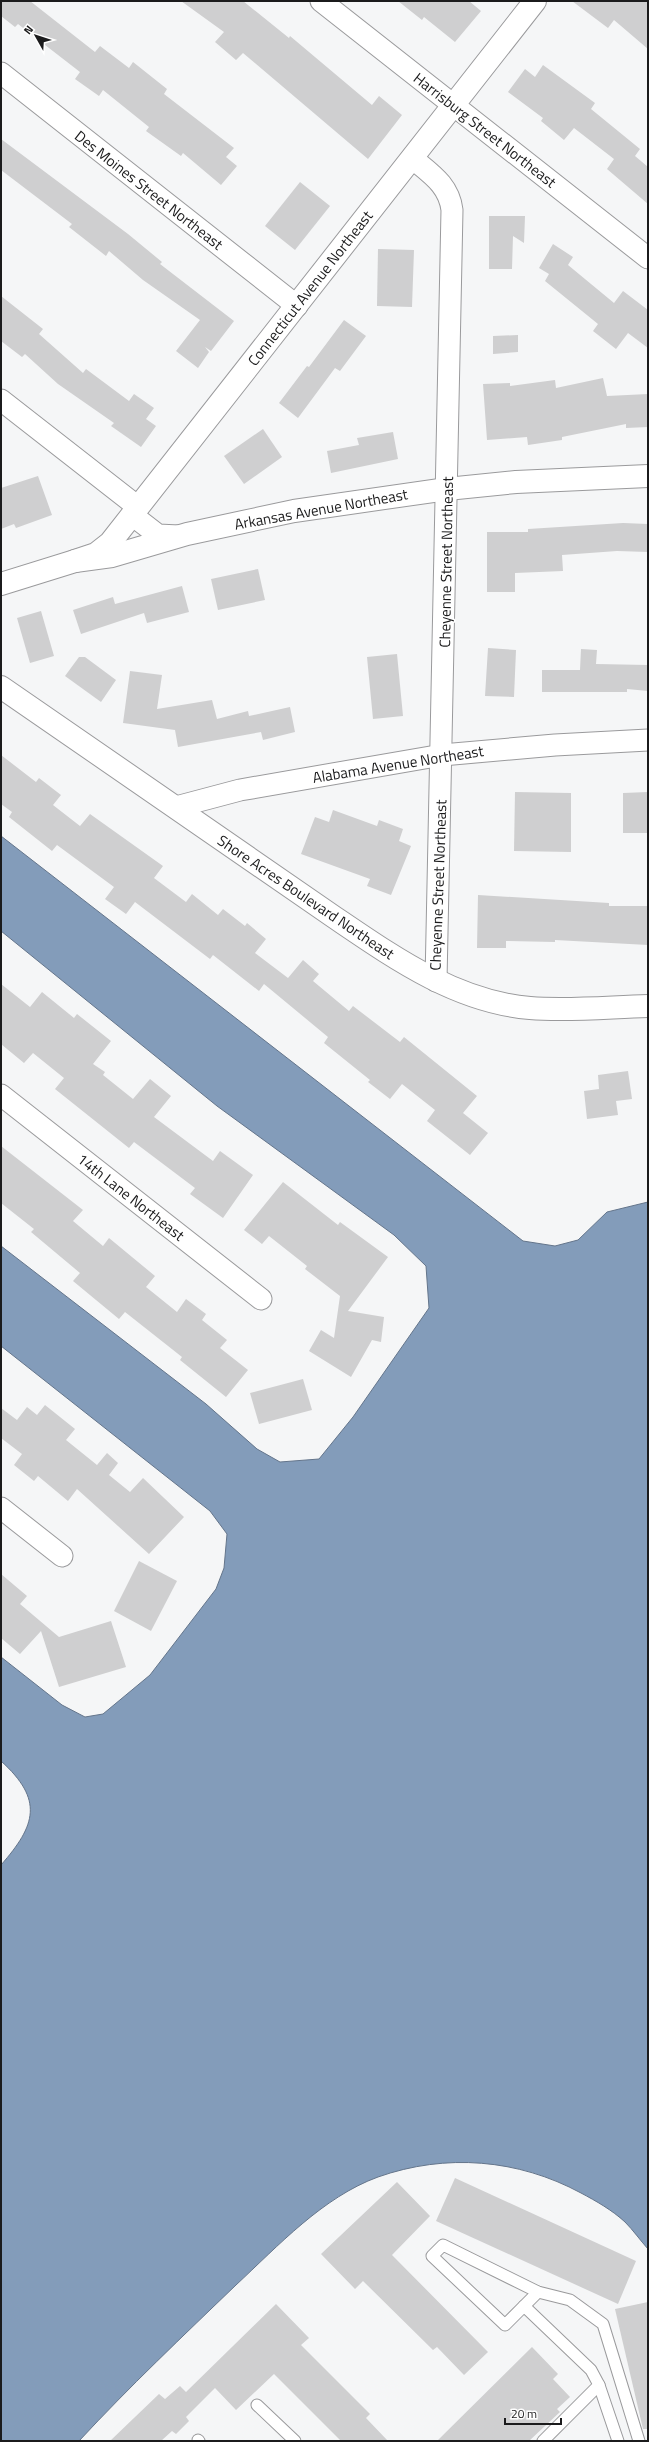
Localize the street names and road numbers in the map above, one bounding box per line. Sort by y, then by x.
street label: Harrisburg Street Northeast [409,67,562,194]
street label: Des Moines Street Northeast [70,125,229,256]
street label: Connecticut Avenue Northeast [242,205,379,371]
street label: Cheyenne Street Northeast [433,476,459,648]
street label: Arkansas Avenue Northeast [233,482,410,536]
street label: Alabama Avenue Northeast [311,739,486,789]
street label: Cheyenne Street Northeast [424,798,453,971]
street label: Shore Acres Boulevard Northeast [213,829,400,965]
street label: 14th Lane Northeast [72,1148,190,1247]

